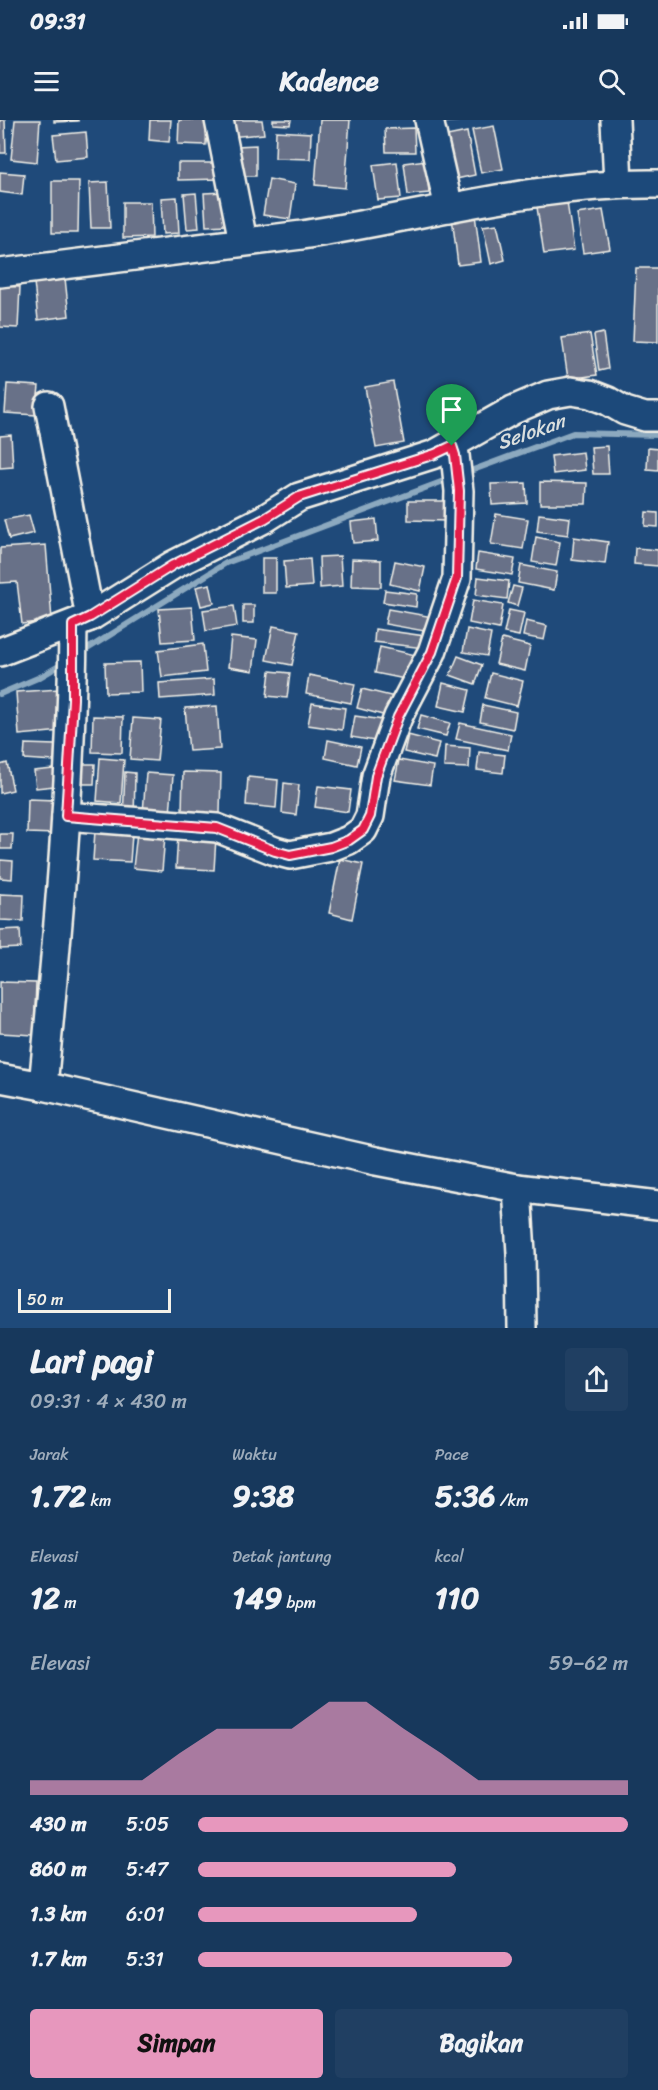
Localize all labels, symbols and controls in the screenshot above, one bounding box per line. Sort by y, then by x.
text: 09:31 [30,2,86,41]
text: Kadence [279,57,379,105]
icon: menu [30,65,63,98]
icon: search [595,65,628,98]
pin [426,384,477,446]
icon: arrive [435,393,468,426]
water label: Selokan [492,403,572,460]
text: 50 m [27,1285,63,1314]
scale bar [18,1286,171,1314]
text: Lari pagi [30,1332,153,1390]
button: share [565,1348,628,1411]
text: 09:31 · 4 × 430 m [30,1384,187,1419]
text: Jarak [30,1440,69,1469]
text: Waktu [232,1440,277,1469]
text: Pace [435,1440,469,1469]
text: 1.72 [30,1469,86,1523]
text: 9:38 [232,1469,294,1523]
text: 5:36 [435,1469,496,1523]
text: km [86,1486,111,1515]
text: /km [496,1486,528,1515]
text: Elevasi [30,1542,78,1571]
text: Detak jantung [232,1542,331,1571]
text: kcal [435,1542,464,1571]
text: 12 [30,1571,60,1625]
text: 149 [232,1571,282,1625]
text: 110 [435,1571,479,1625]
text: m [60,1588,77,1617]
text: bpm [282,1588,316,1617]
text: Elevasi [30,1646,90,1681]
text: 59–62 m [549,1646,628,1681]
text: 430 m [30,1807,87,1842]
text: 5:05 [126,1807,169,1842]
text: 860 m [30,1852,87,1887]
text: 5:47 [126,1852,168,1887]
text: 1.3 km [30,1897,87,1932]
text: 6:01 [126,1897,165,1932]
text: 1.7 km [30,1942,87,1977]
text: 5:31 [126,1942,164,1977]
button: Simpan [30,2009,323,2078]
button: Bagikan [335,2009,628,2078]

